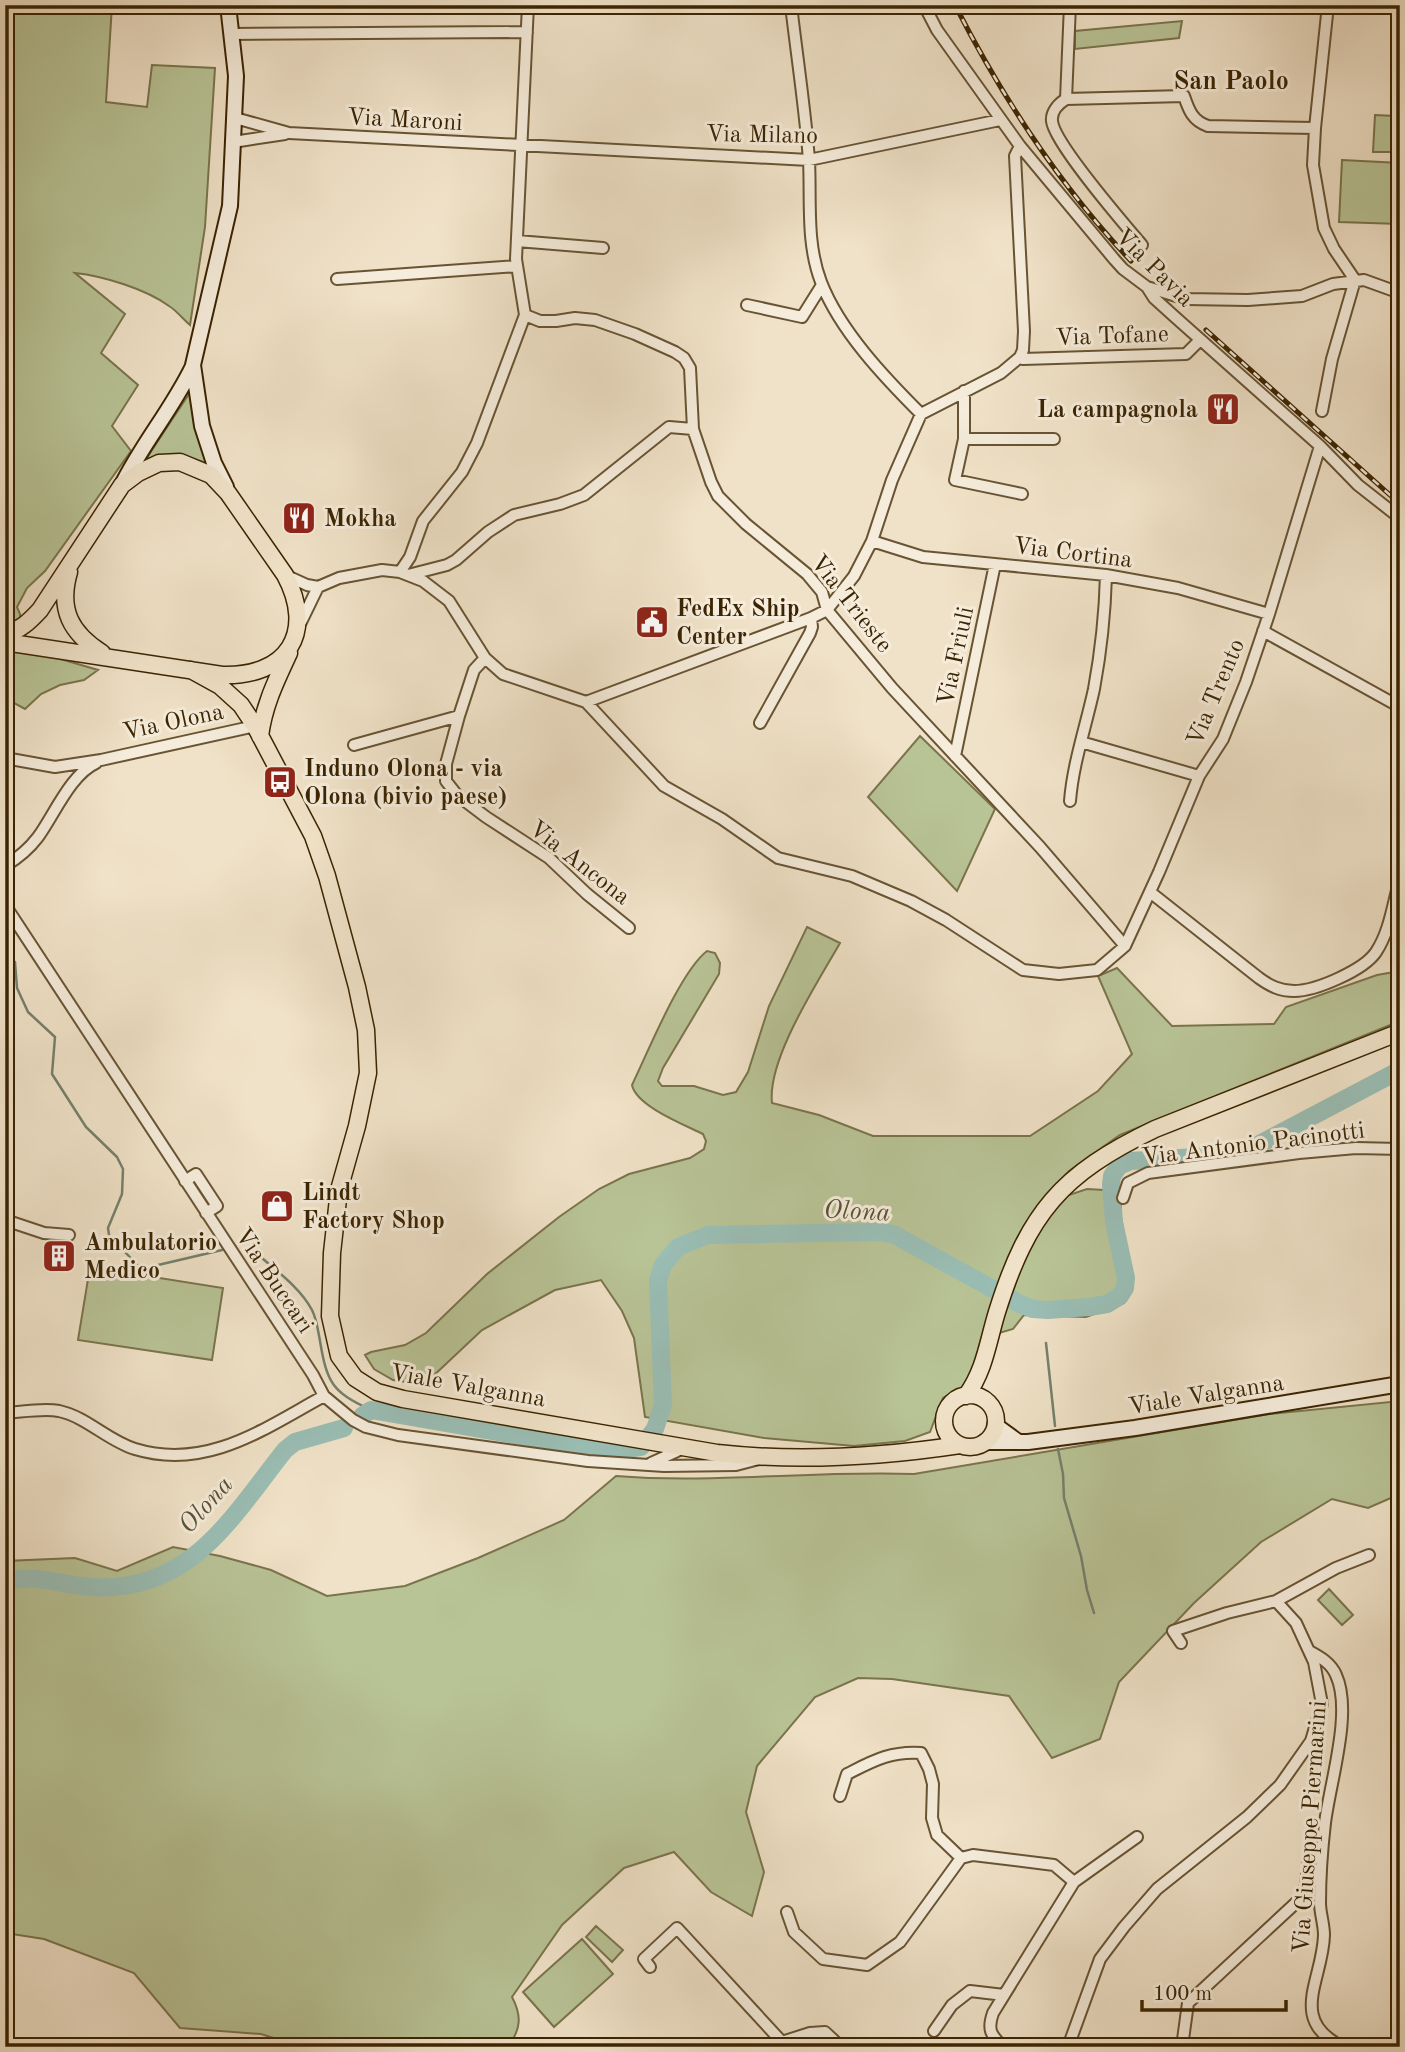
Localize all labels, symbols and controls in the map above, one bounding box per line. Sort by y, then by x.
district label: San Paolo [1173,69,1289,95]
street label: Via Maroni [347,106,463,136]
street label: Via Milano [706,123,818,149]
street label: Via Pavia [1110,225,1198,312]
street label: Via Tofane [1055,323,1169,351]
restaurant icon: La campagnola [1204,390,1242,428]
place label: La campagnola [1037,399,1198,423]
restaurant icon: Mokha [280,499,318,537]
place label: Mokha [324,508,397,532]
street label: Via Cortina [1012,535,1134,573]
street label: Via Trieste [805,551,896,658]
place label: FedEx Ship Center [676,598,800,650]
public building icon: FedEx Ship Center [633,603,671,641]
street label: Via Friuli [935,605,979,708]
street label: Via Trento [1184,636,1250,750]
street label: Via Olona [121,701,226,745]
place label: Induno Olona - via Olona (bivio paese) [304,758,507,810]
bus stop icon: Induno Olona - via Olona (bivio paese) [261,763,299,801]
street label: Via Ancona [524,817,634,910]
street label: Via Antonio Pacinotti [1140,1119,1366,1171]
place label: Lindt Factory Shop [302,1182,445,1234]
shop icon: Lindt Factory Shop [258,1187,296,1225]
water label: Olona [823,1197,891,1227]
street label: Via Buccari [230,1224,317,1338]
place label: Ambulatorio Medico [84,1232,217,1284]
building icon: Ambulatorio Medico [40,1237,78,1275]
street label: Viale Valganna [388,1361,547,1412]
street label: Viale Valganna [1127,1372,1286,1420]
water label: Olona [174,1472,239,1539]
street label: Via Giuseppe Piermarini [1290,1700,1332,1954]
scale bar [1142,1968,1286,2012]
text: 100 m [1153,1984,1212,2005]

